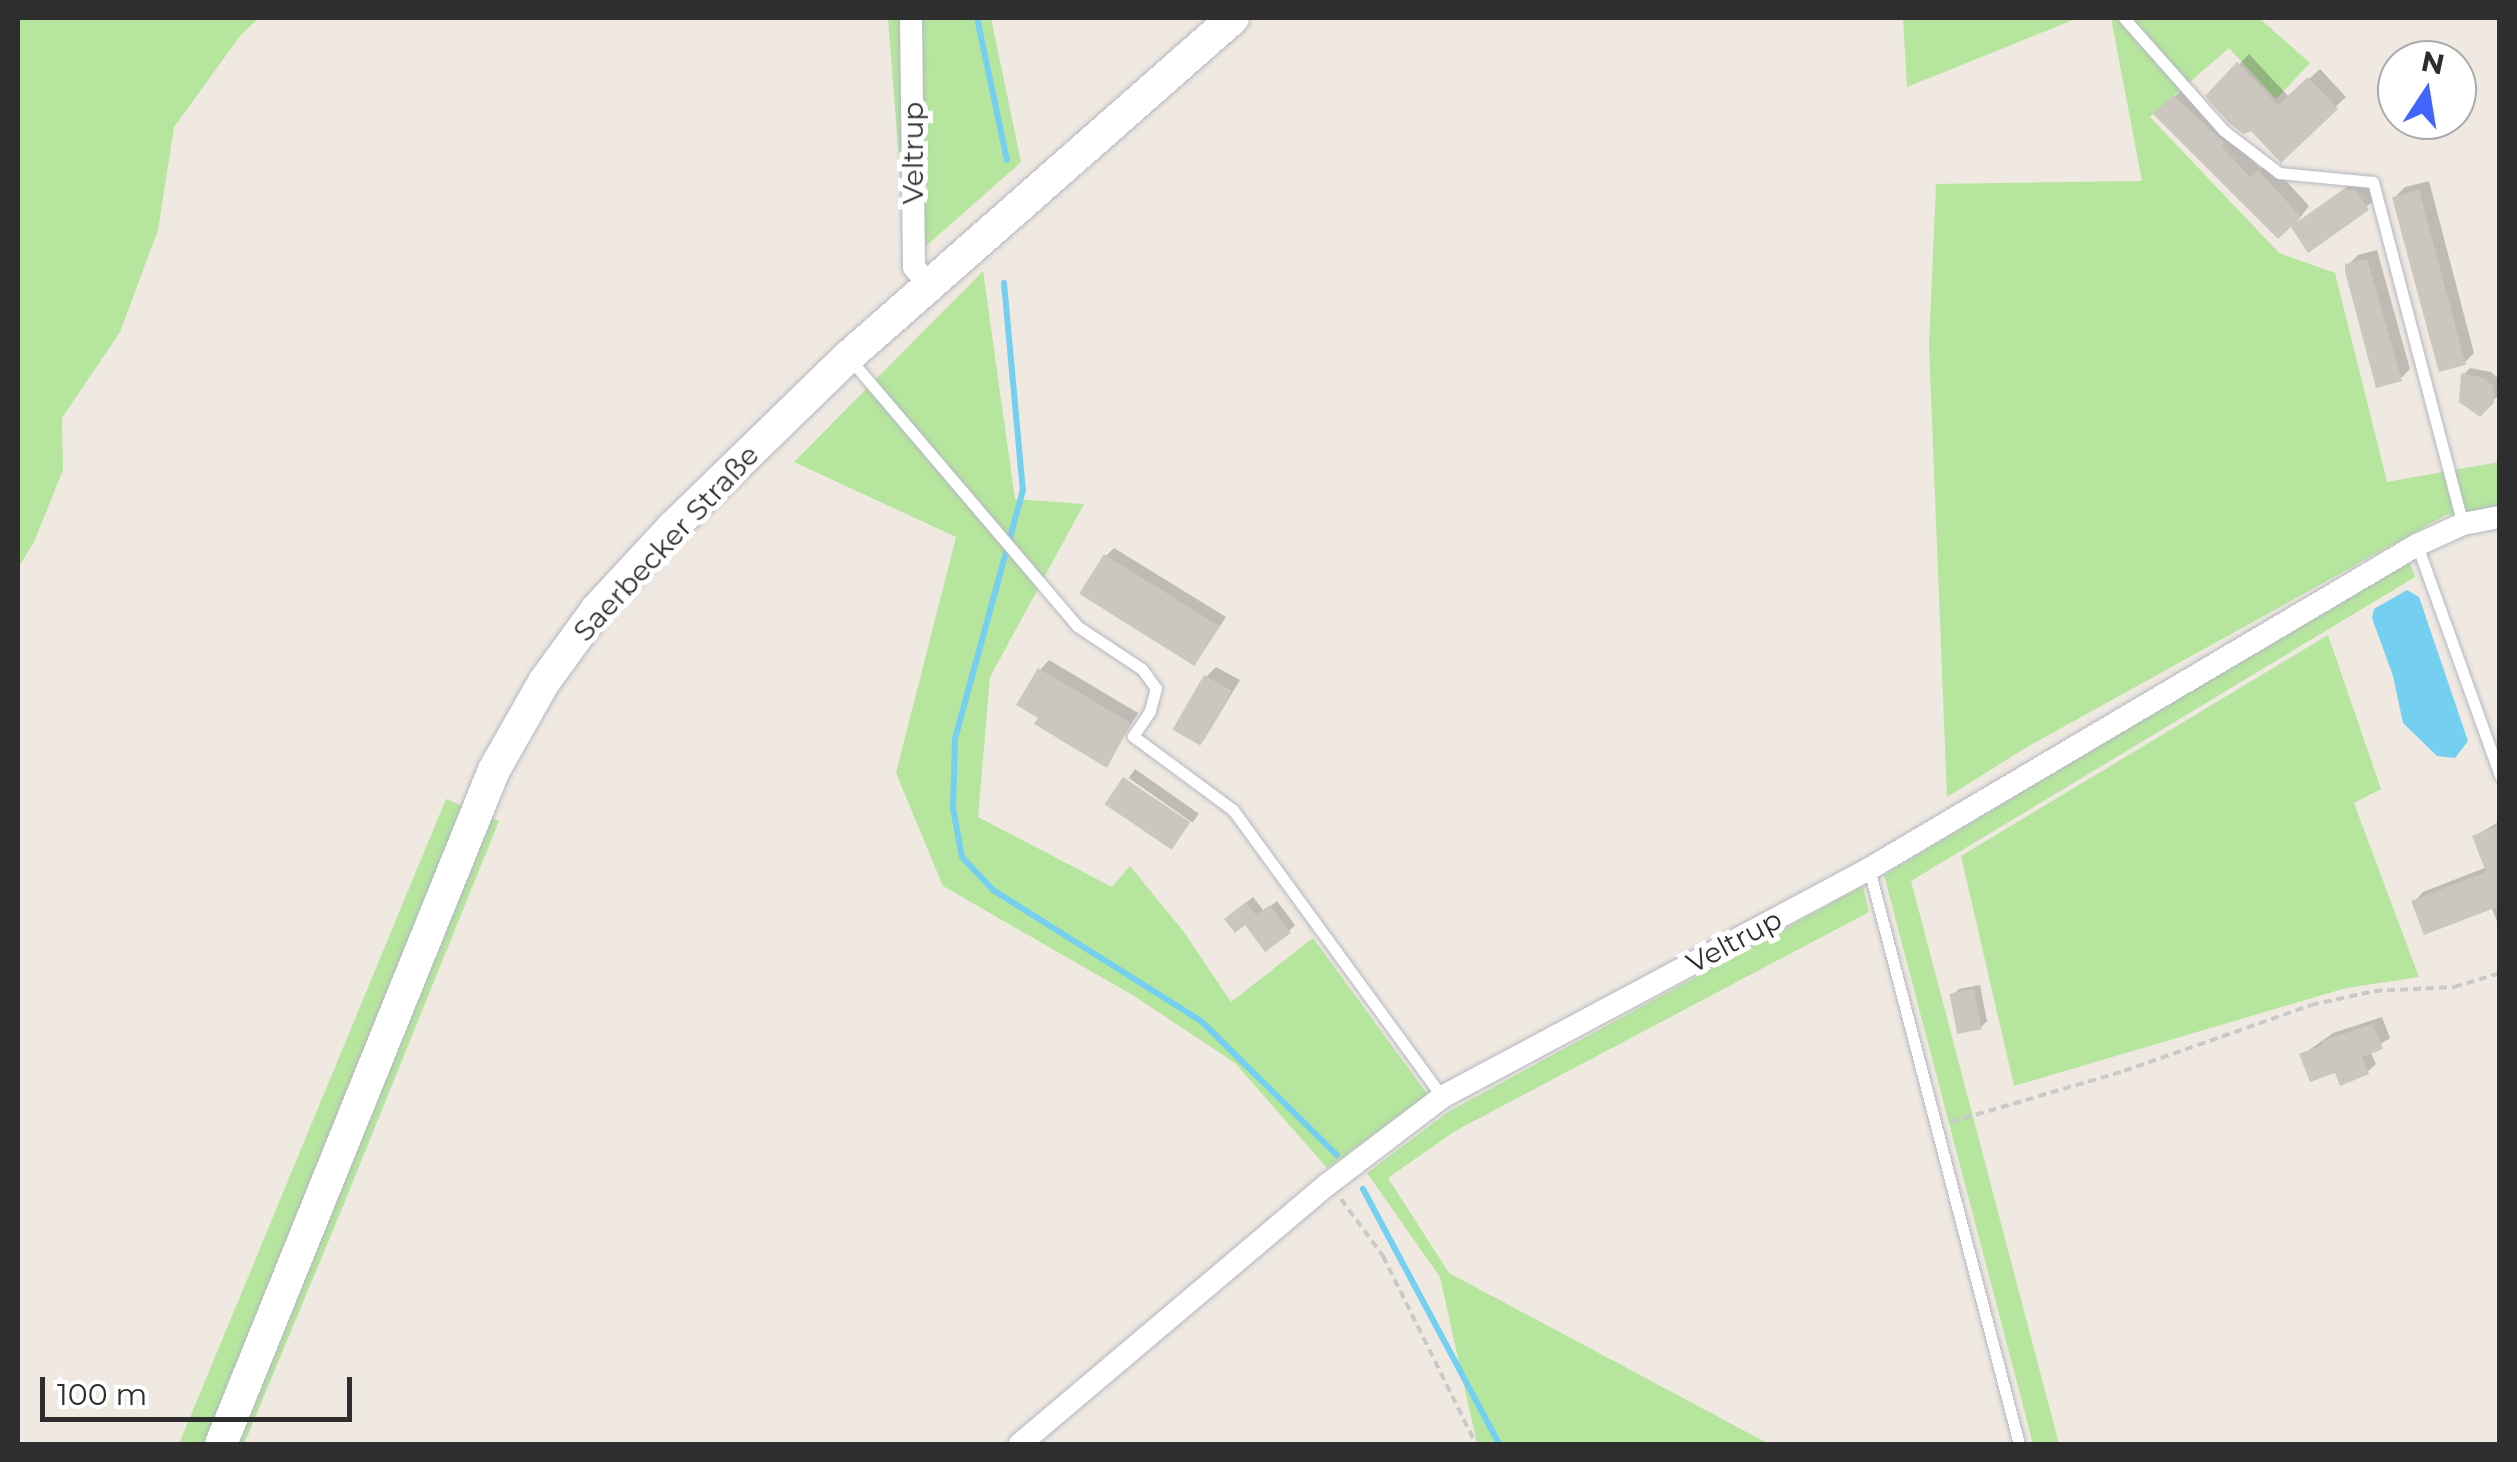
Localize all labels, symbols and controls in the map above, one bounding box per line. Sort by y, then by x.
north arrow [2377,40,2477,140]
text: N [2418,44,2447,82]
street label: Veltrup [896,102,930,204]
street label: Saerbecker Straße [567,438,765,648]
street label: Veltrup [1681,902,1787,980]
scale bar [45,1357,358,1419]
text: 100 m [57,1376,147,1413]

